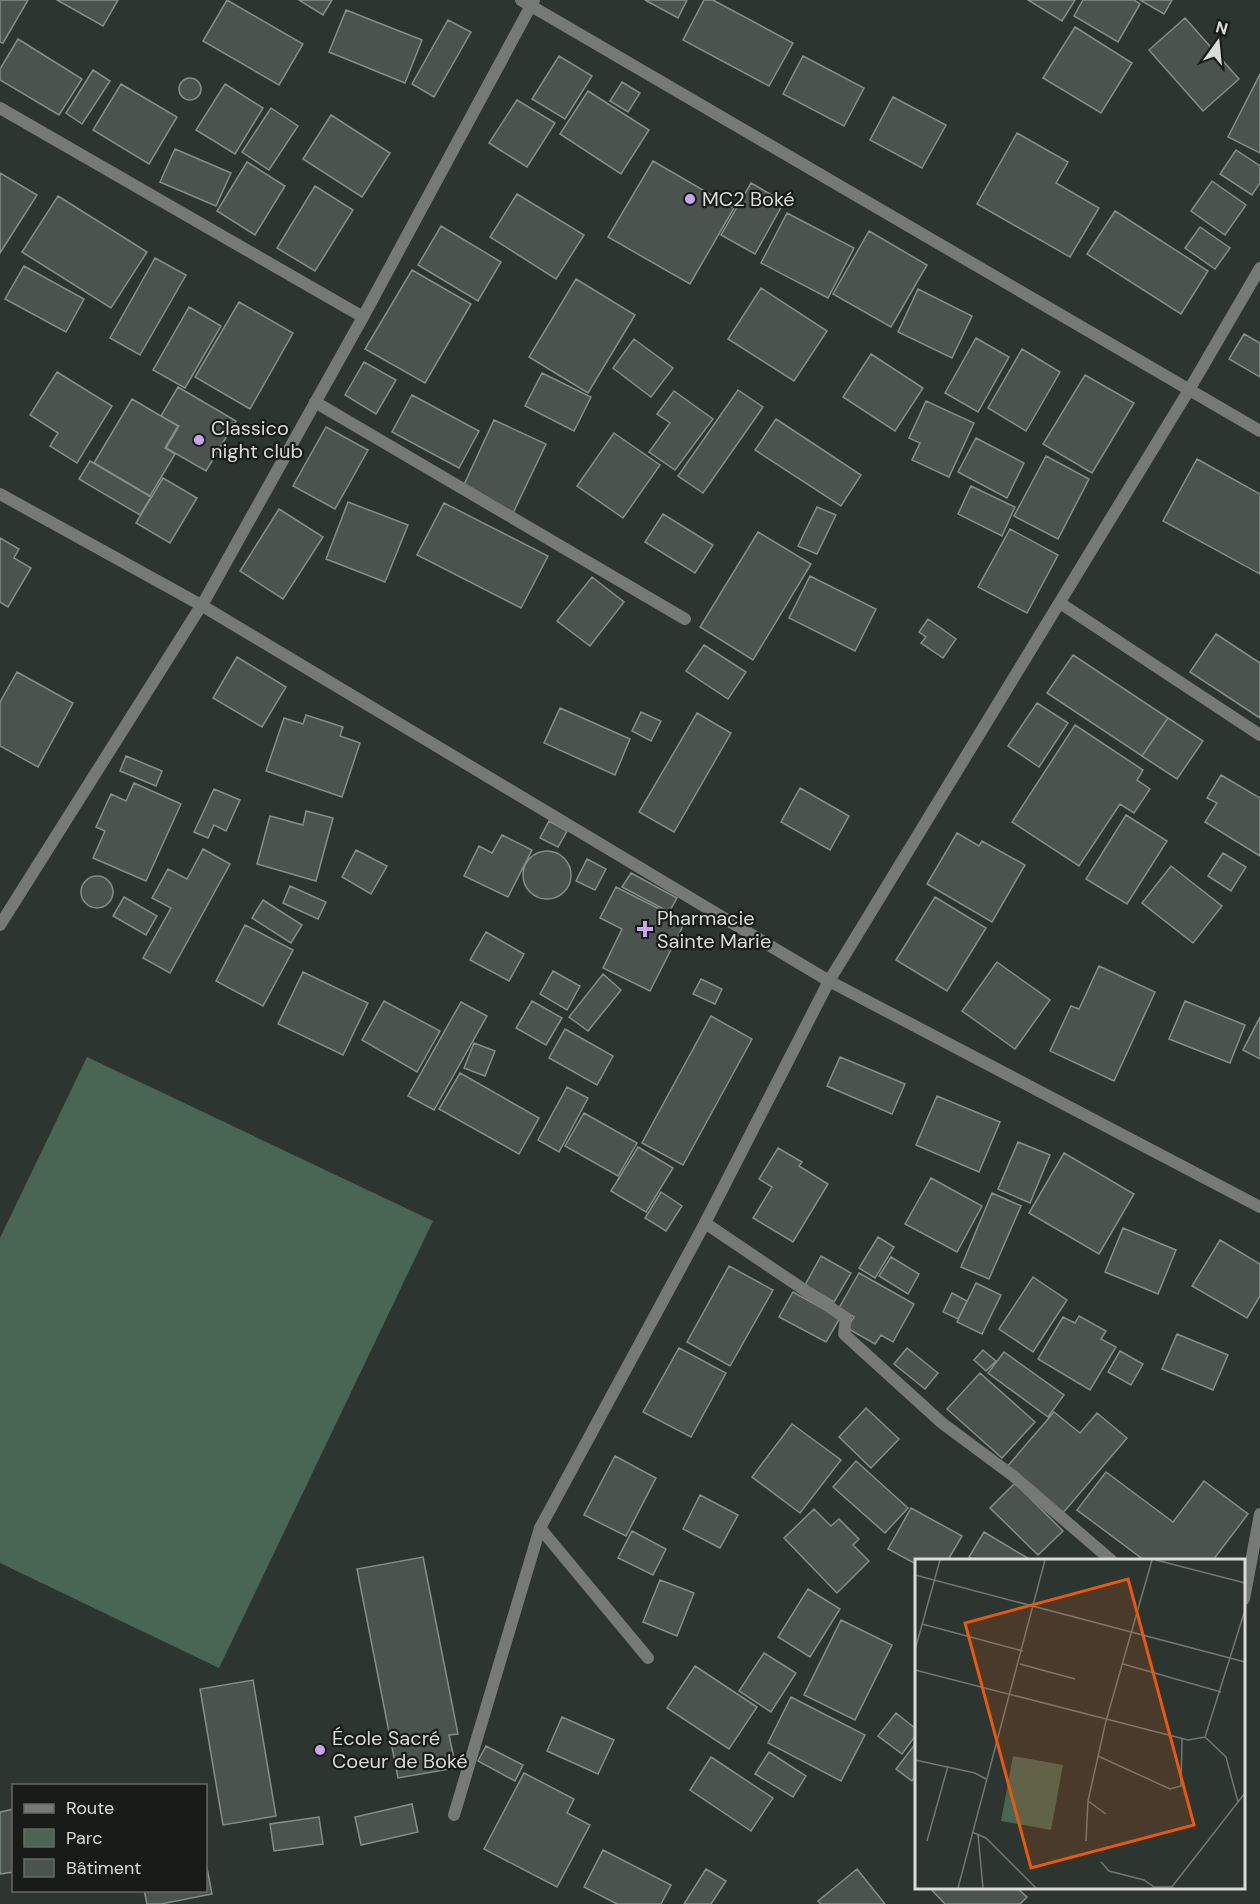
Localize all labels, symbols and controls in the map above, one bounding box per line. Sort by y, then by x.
north arrow [1188,12,1248,72]
text: N [1213,16,1230,40]
place label: MC2 Boké [702,186,795,212]
marker: MC2 Boké [683,192,697,206]
place label: Classico night club [211,415,303,464]
marker: Classico night club [192,433,206,447]
place label: Pharmacie Sainte Marie [657,905,771,954]
marker: Pharmacie Sainte Marie [638,922,652,936]
inset map [915,1559,1245,1889]
place label: École Sacré Coeur de Boké [332,1725,468,1774]
marker: École Sacré Coeur de Boké [313,1743,327,1757]
legend [12,1784,207,1892]
text: Route [66,1796,114,1820]
text: Parc [66,1826,102,1850]
text: Bâtiment [66,1856,141,1880]

